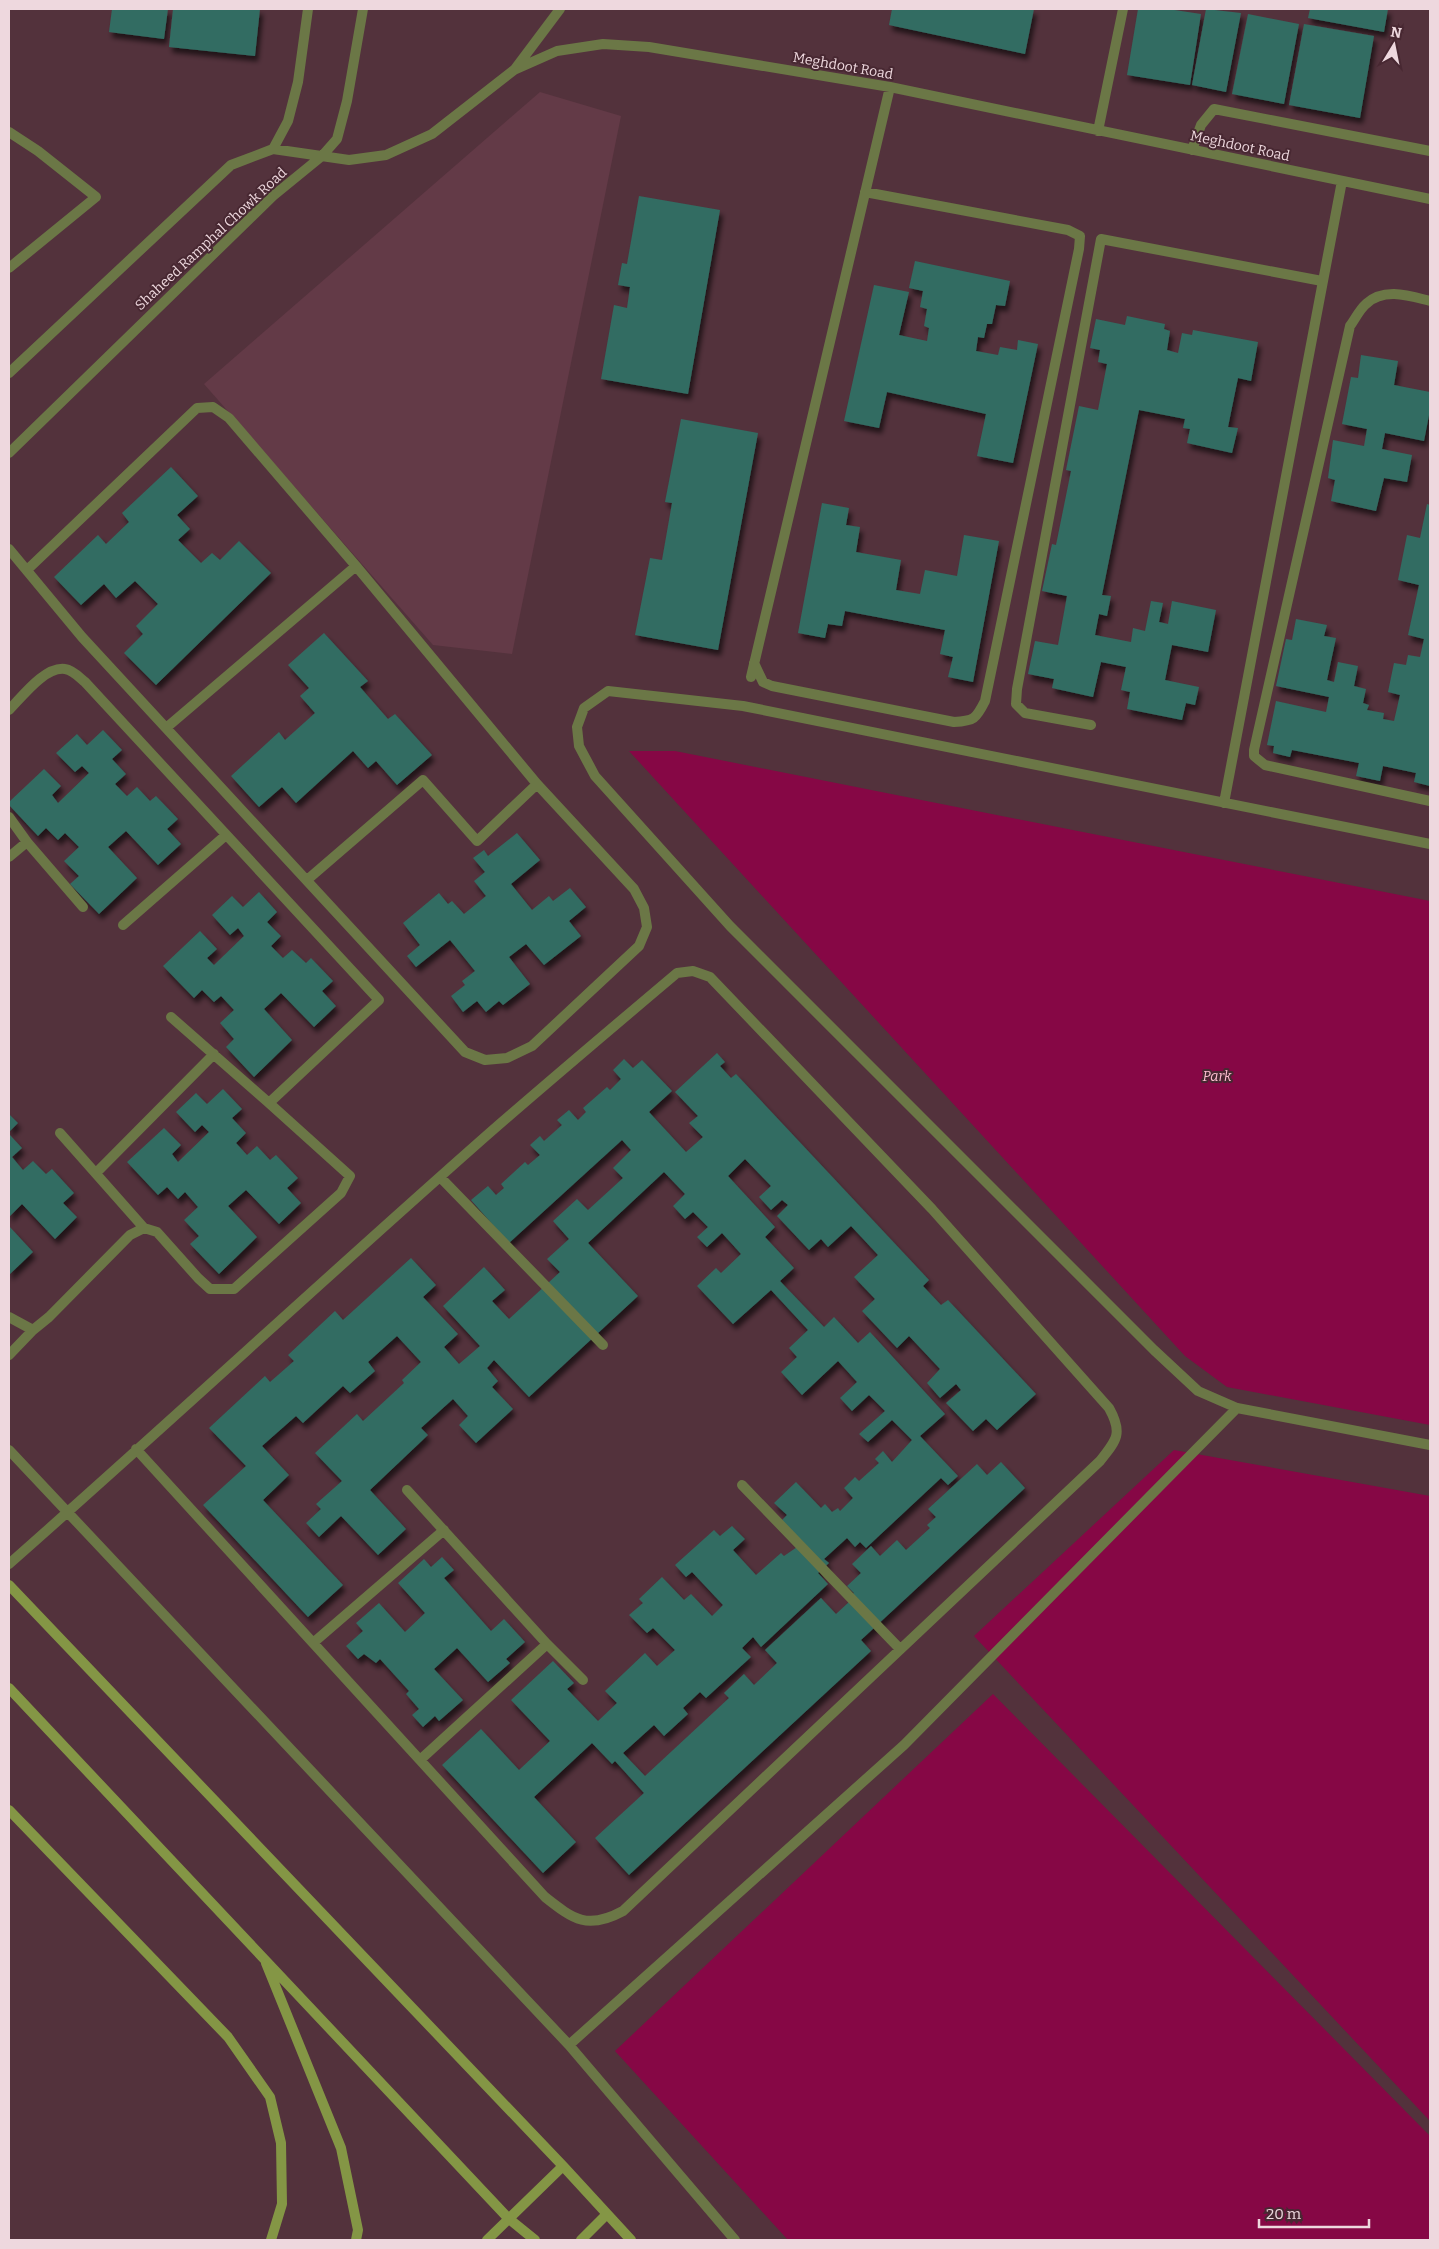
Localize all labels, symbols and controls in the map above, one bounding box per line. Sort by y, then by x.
north arrow [1369,20,1419,70]
text: N [1389,23,1403,42]
street label: Meghdoot Road [792,49,894,83]
street label: Meghdoot Road [1189,127,1291,165]
street label: Shaheed Ramphal Chowk Road [132,164,290,314]
park label: Park [1202,1068,1232,1085]
scale bar [1259,2196,1369,2228]
text: 20 m [1266,2205,1302,2223]

